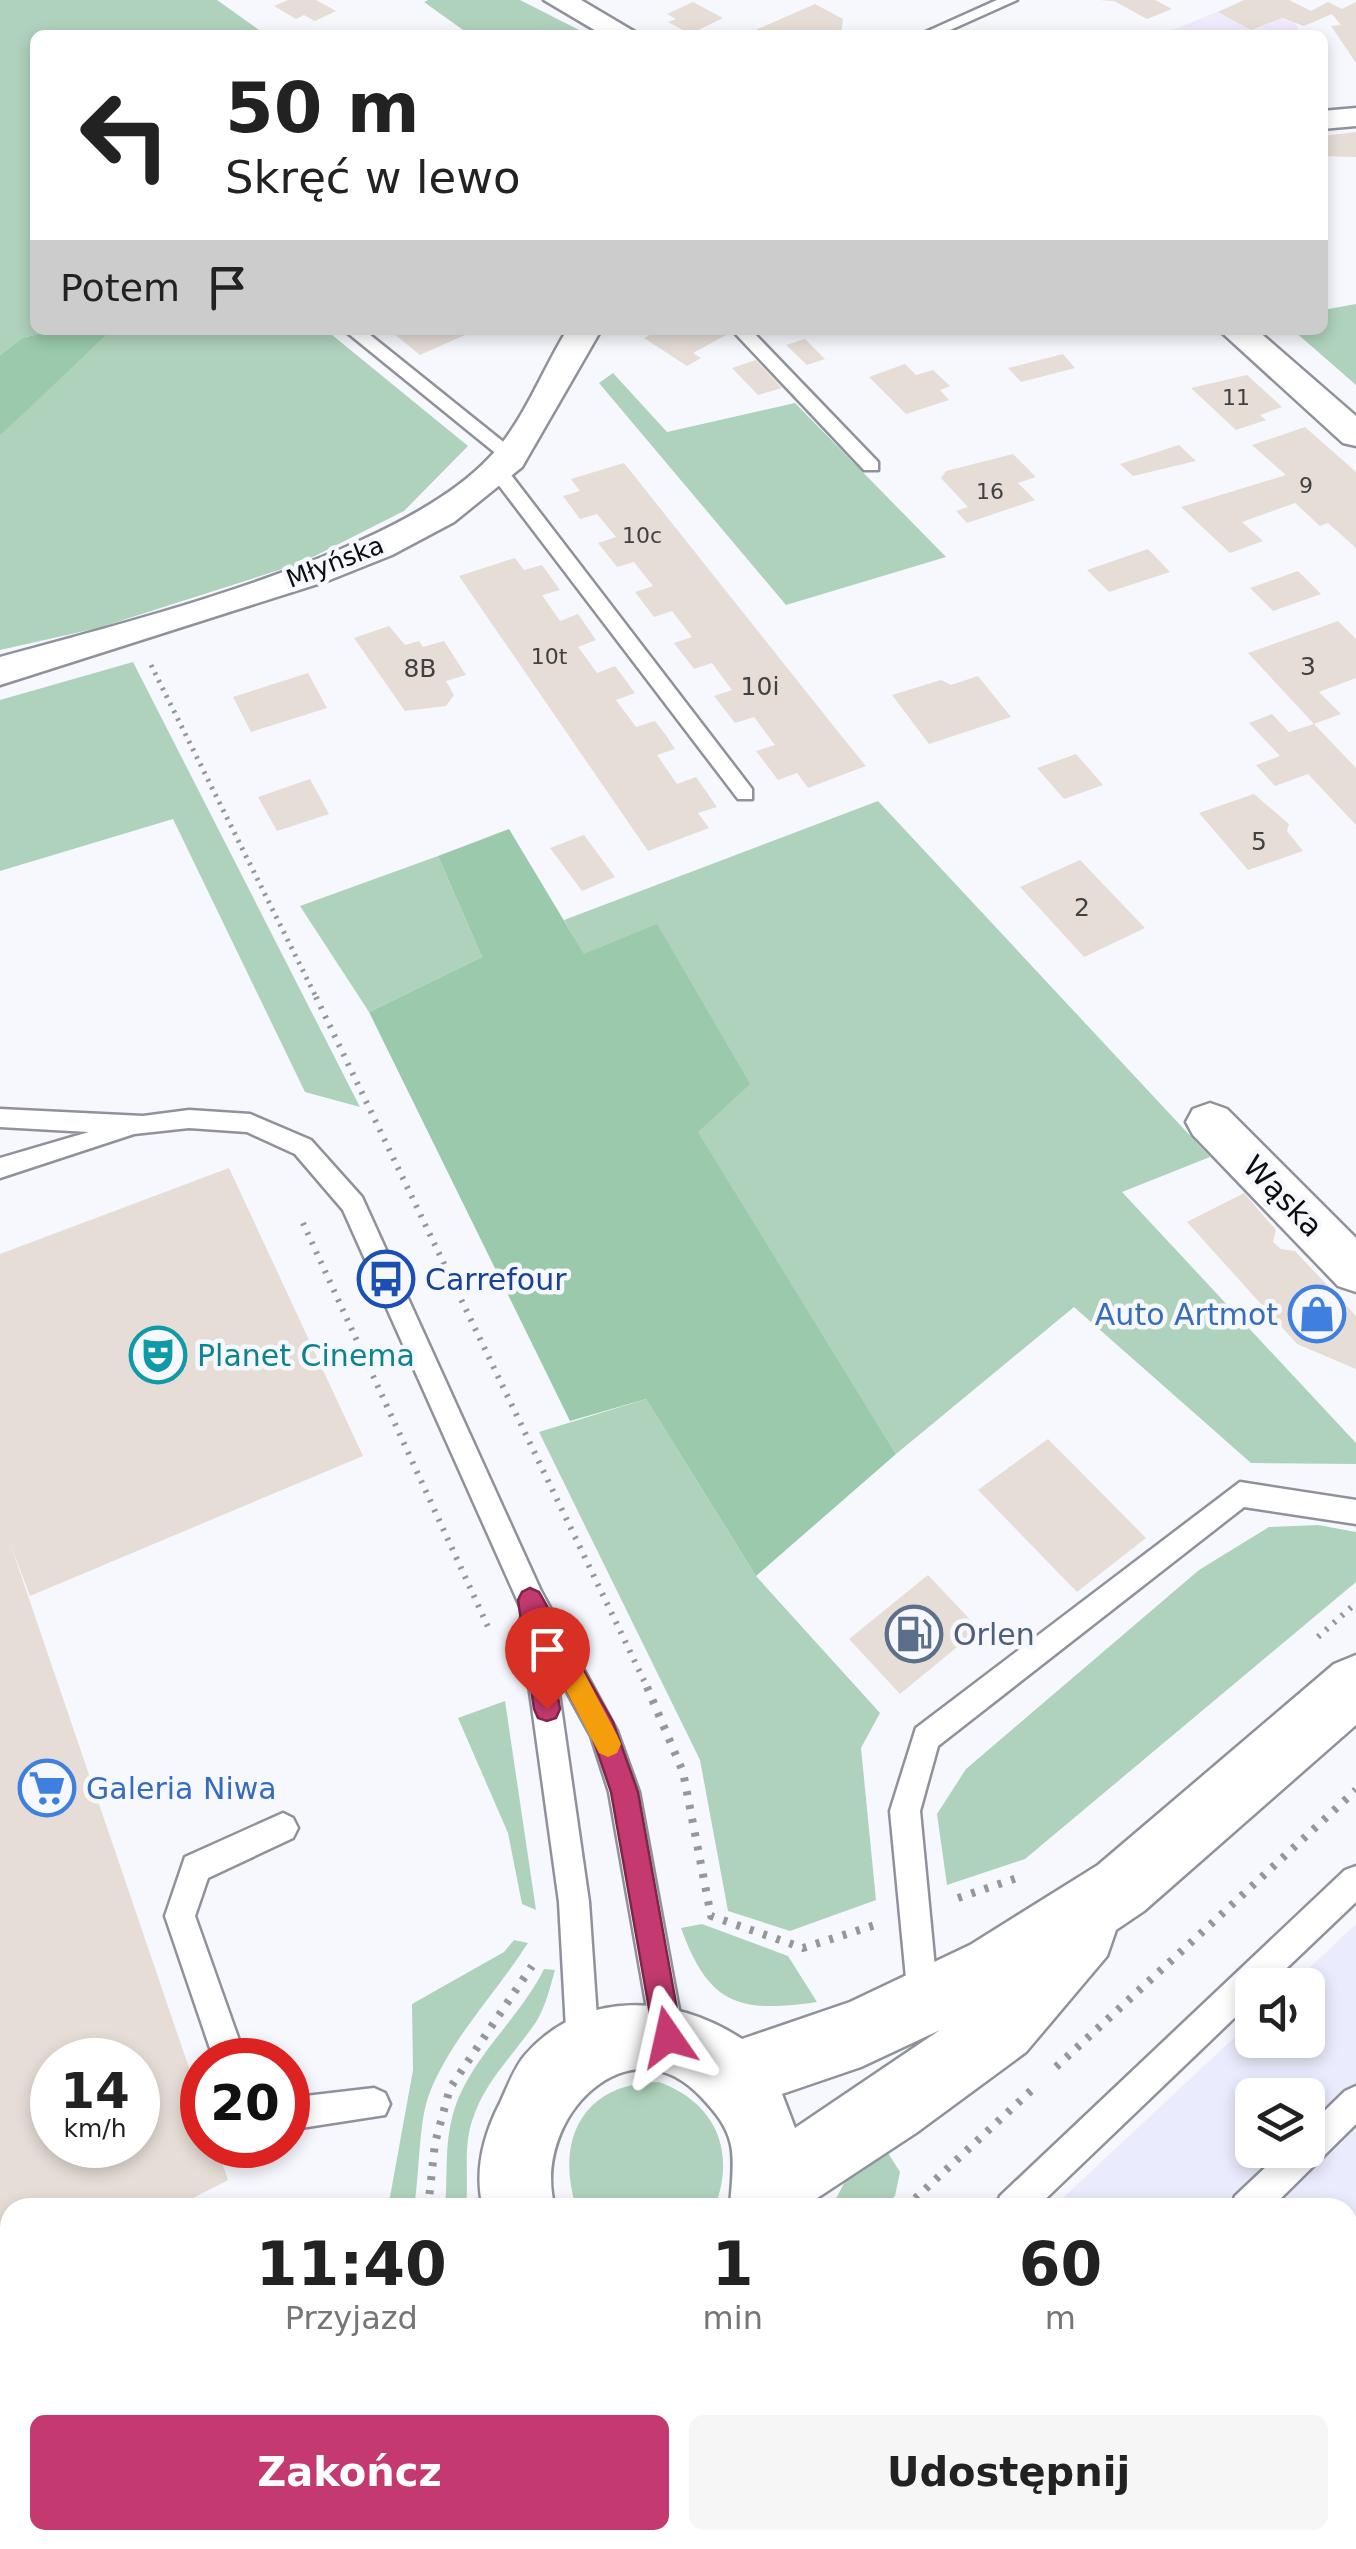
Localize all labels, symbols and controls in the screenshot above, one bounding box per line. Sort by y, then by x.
text: 50 m [225,67,420,149]
icon: left [60,70,190,200]
text: Skręć w lewo [225,151,521,204]
icon: arrive [200,260,255,315]
text: Potem [60,266,180,310]
house number: 11 [1222,385,1250,410]
house number: 9 [1299,473,1313,498]
house number: 16 [976,479,1004,504]
house number: 10c [622,523,662,548]
street label: Młyńska [282,530,388,594]
house number: 10t [531,644,568,669]
house number: 3 [1300,652,1316,681]
house number: 8B [403,654,437,683]
house number: 10i [741,672,779,701]
house number: 5 [1251,827,1267,856]
house number: 2 [1074,893,1090,922]
street label: Wąska [1236,1148,1330,1244]
bus stop icon: Carrefour [356,1249,416,1309]
place label: Carrefour [425,1262,567,1297]
shop icon: Auto Artmot [1287,1284,1347,1344]
place label: Auto Artmot [1095,1297,1278,1332]
theatre icon: Planet Cinema [128,1325,188,1385]
place label: Planet Cinema [197,1338,415,1373]
fuel station icon: Orlen [884,1604,944,1664]
pin [505,1607,590,1710]
place label: Orlen [953,1617,1035,1652]
icon: arrive [520,1622,575,1677]
supermarket icon: Galeria Niwa [17,1758,77,1818]
place label: Galeria Niwa [86,1771,277,1806]
map controls [1235,1968,1325,2168]
button: sound [1235,1968,1325,2058]
position arrow [616,1985,720,2089]
speed limit sign: 20 [180,2038,310,2168]
text: 14 [60,2062,130,2120]
button: layers [1235,2078,1325,2168]
text: km/h [63,2114,127,2143]
text: 11:40 [256,2229,447,2299]
text: 1 [712,2229,754,2299]
text: 60 [1019,2229,1102,2299]
text: Przyjazd [285,2299,418,2337]
text: min [703,2299,763,2337]
text: m [1045,2299,1076,2337]
button: Zakończ [30,2415,669,2530]
button: Udostępnij [689,2415,1328,2530]

